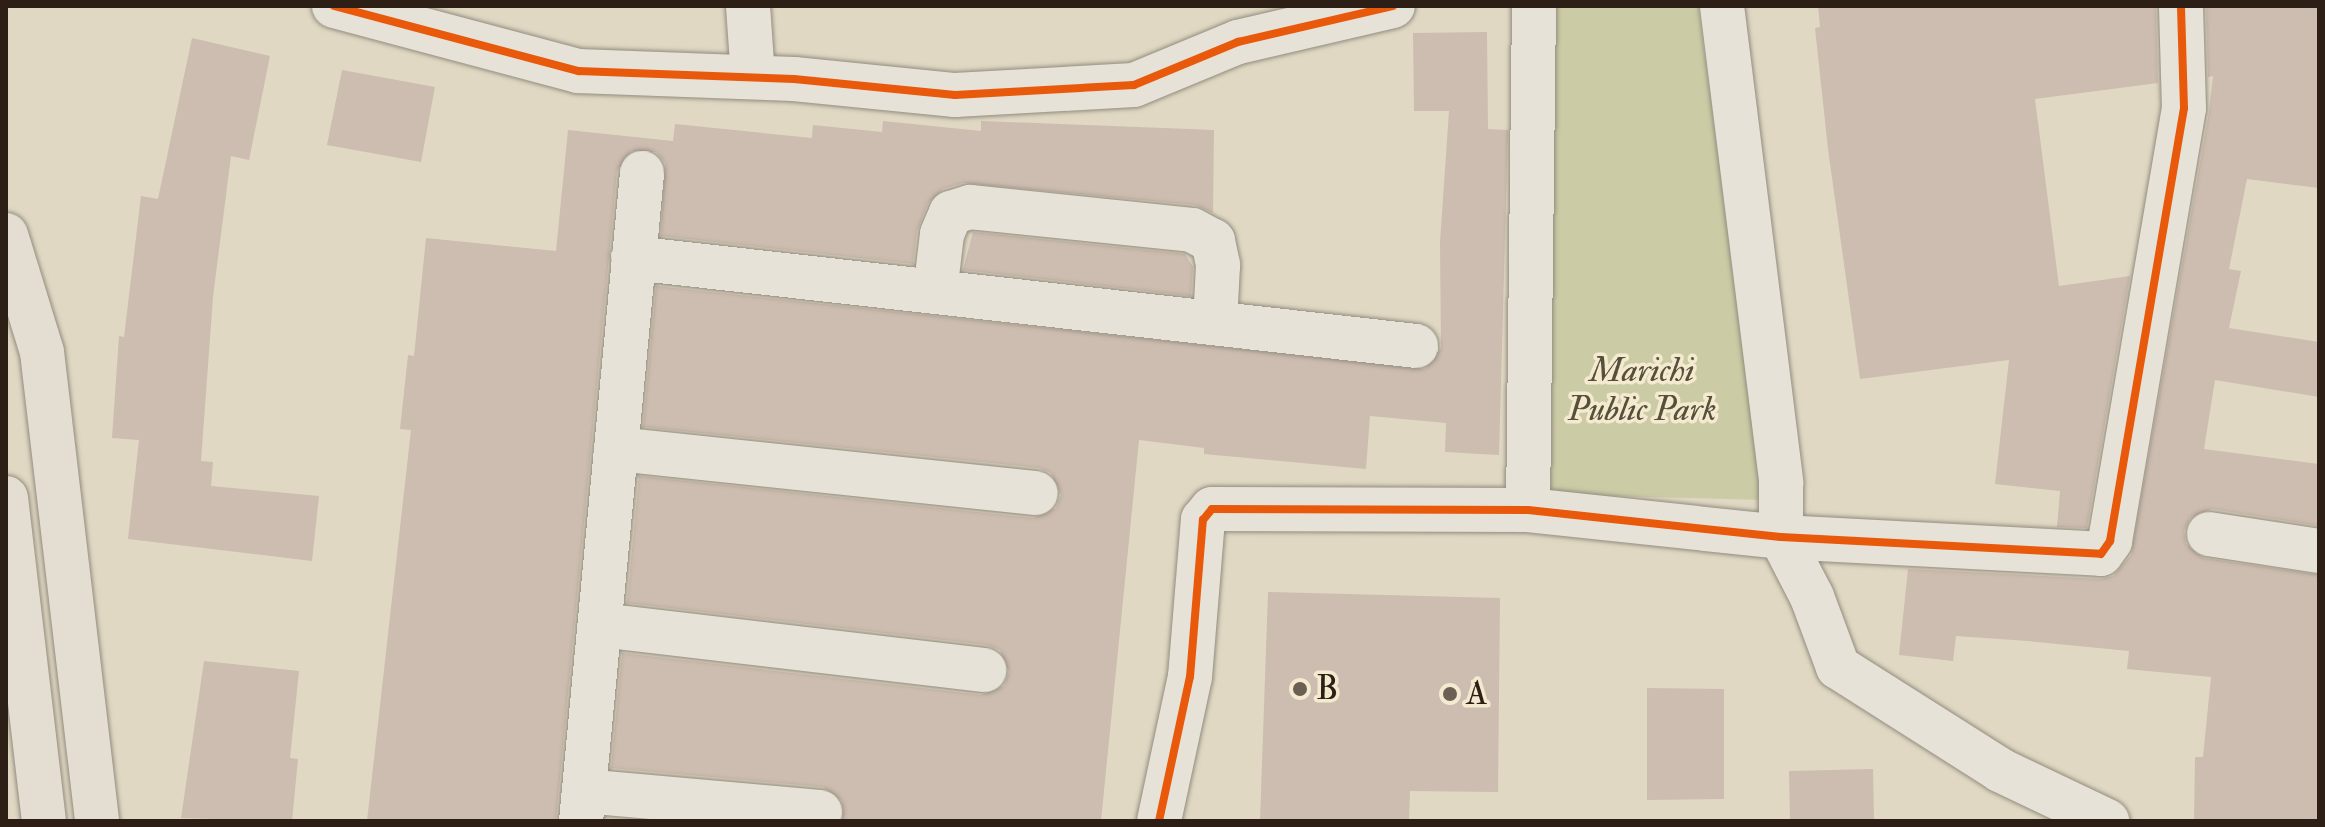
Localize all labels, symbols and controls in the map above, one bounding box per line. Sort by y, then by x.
park label: Marichi Public Park [1567,350,1717,430]
place label: B [1316,669,1338,709]
place label: A [1466,674,1488,714]
marker: B [1291,680,1309,698]
marker: A [1441,685,1459,703]

